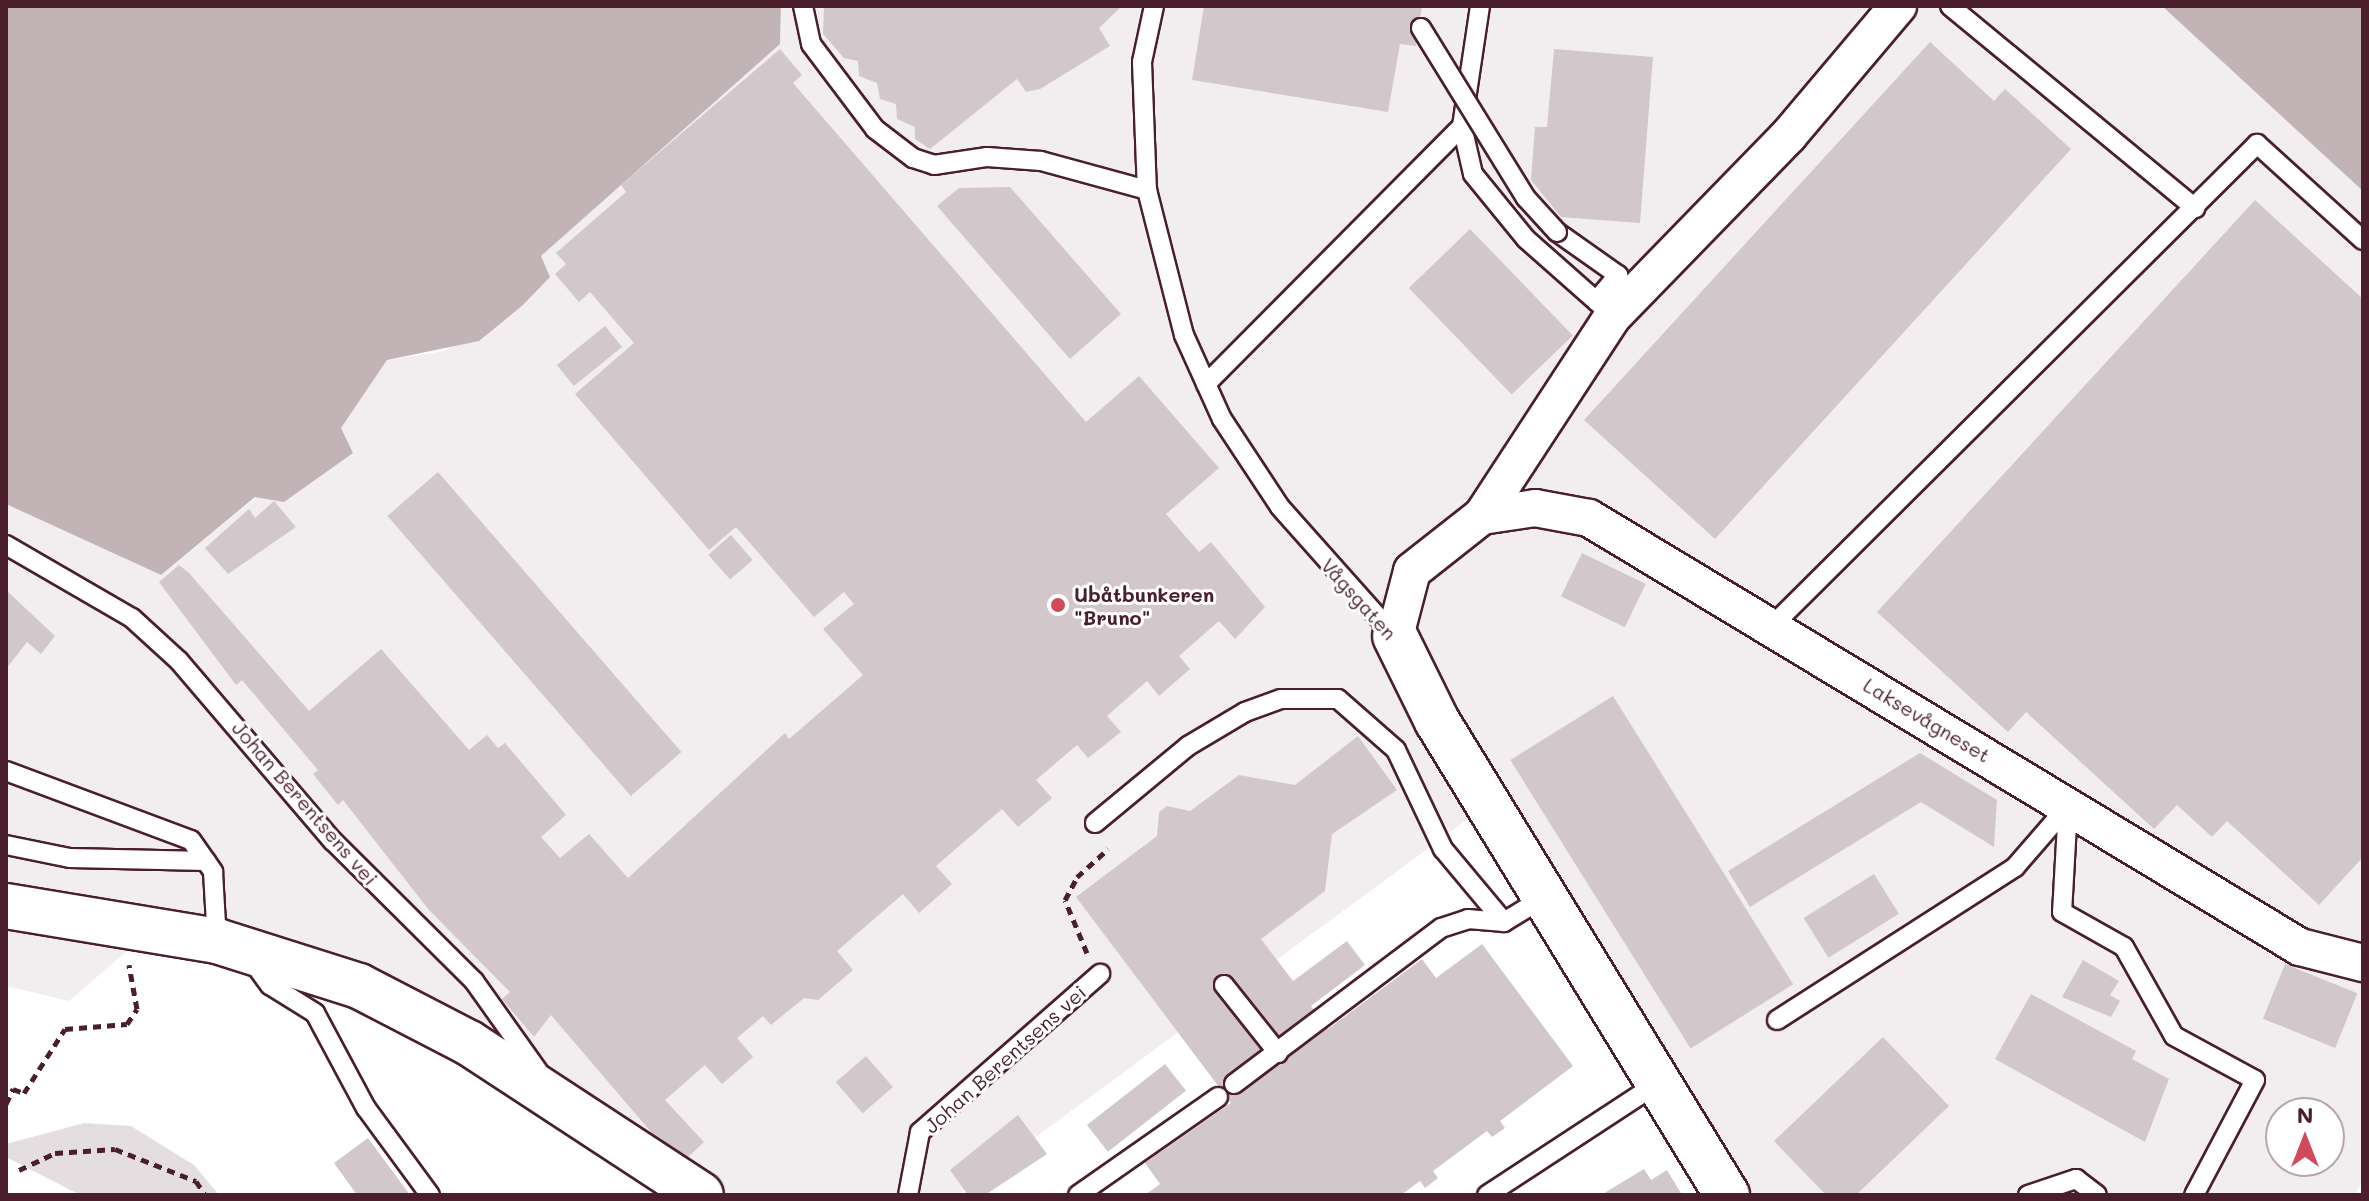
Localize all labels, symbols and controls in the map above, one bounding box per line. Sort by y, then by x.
street label: Vågsgaten [1316,553,1402,645]
place label: Ubåtbunkeren "Bruno" [1074,582,1214,629]
marker: Ubåtbunkeren "Bruno" [1049,596,1067,614]
street label: Laksevågneset [1859,673,1995,767]
street label: Johan Berentsens vei [227,716,383,890]
street label: Johan Berentsens vei [919,980,1091,1138]
north arrow [2265,1097,2345,1177]
text: N [2297,1100,2313,1129]

